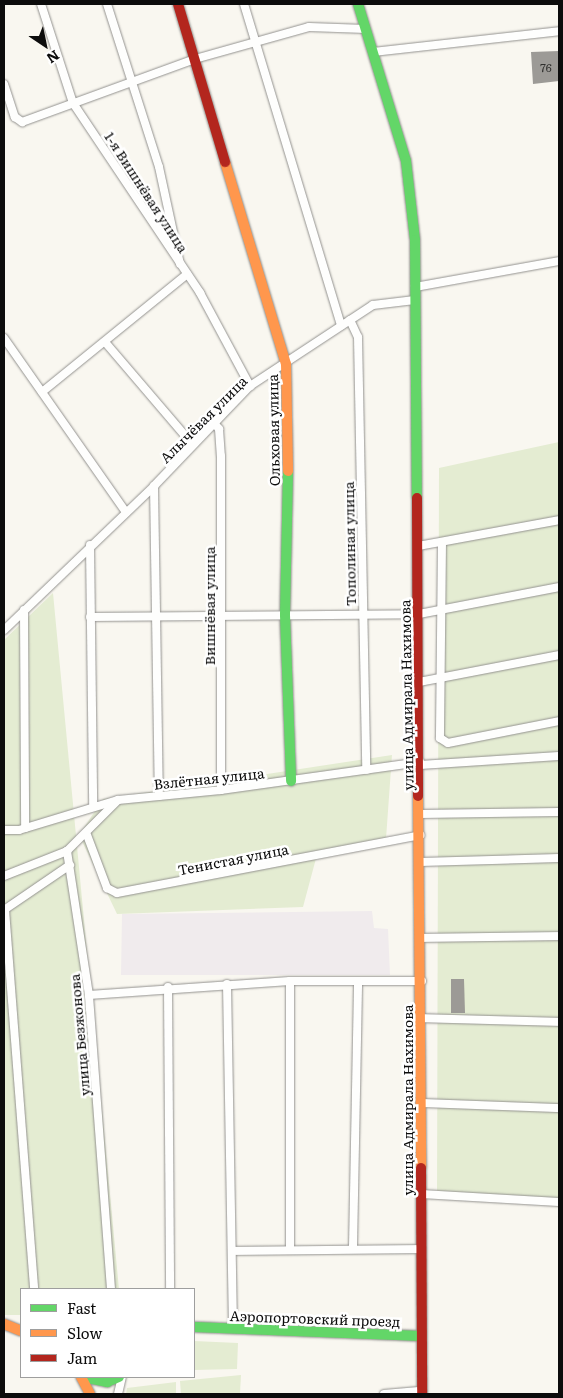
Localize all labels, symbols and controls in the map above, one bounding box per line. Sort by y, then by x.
north arrow [20,20,70,70]
text: N [43,46,64,69]
house number: 76 [540,60,552,74]
street label: 1-я Вишнёвая улица [102,128,192,256]
street label: Алычёвая улица [156,372,250,466]
street label: Ольховая улица [264,374,282,486]
street label: Тополиная улица [340,482,358,606]
street label: Вишнёвая улица [201,547,217,665]
street label: улица Адмирала Нахимова [396,599,416,791]
street label: Взлётная улица [153,764,265,792]
street label: Тенистая улица [176,840,290,878]
street label: улица Безжонова [65,973,93,1097]
street label: улица Адмирала Нахимова [399,1004,415,1196]
legend [20,1288,195,1378]
text: Fast [67,1296,96,1319]
street label: Аэропортовский проезд [229,1307,401,1329]
text: Slow [67,1321,102,1344]
text: Jam [67,1346,97,1369]

